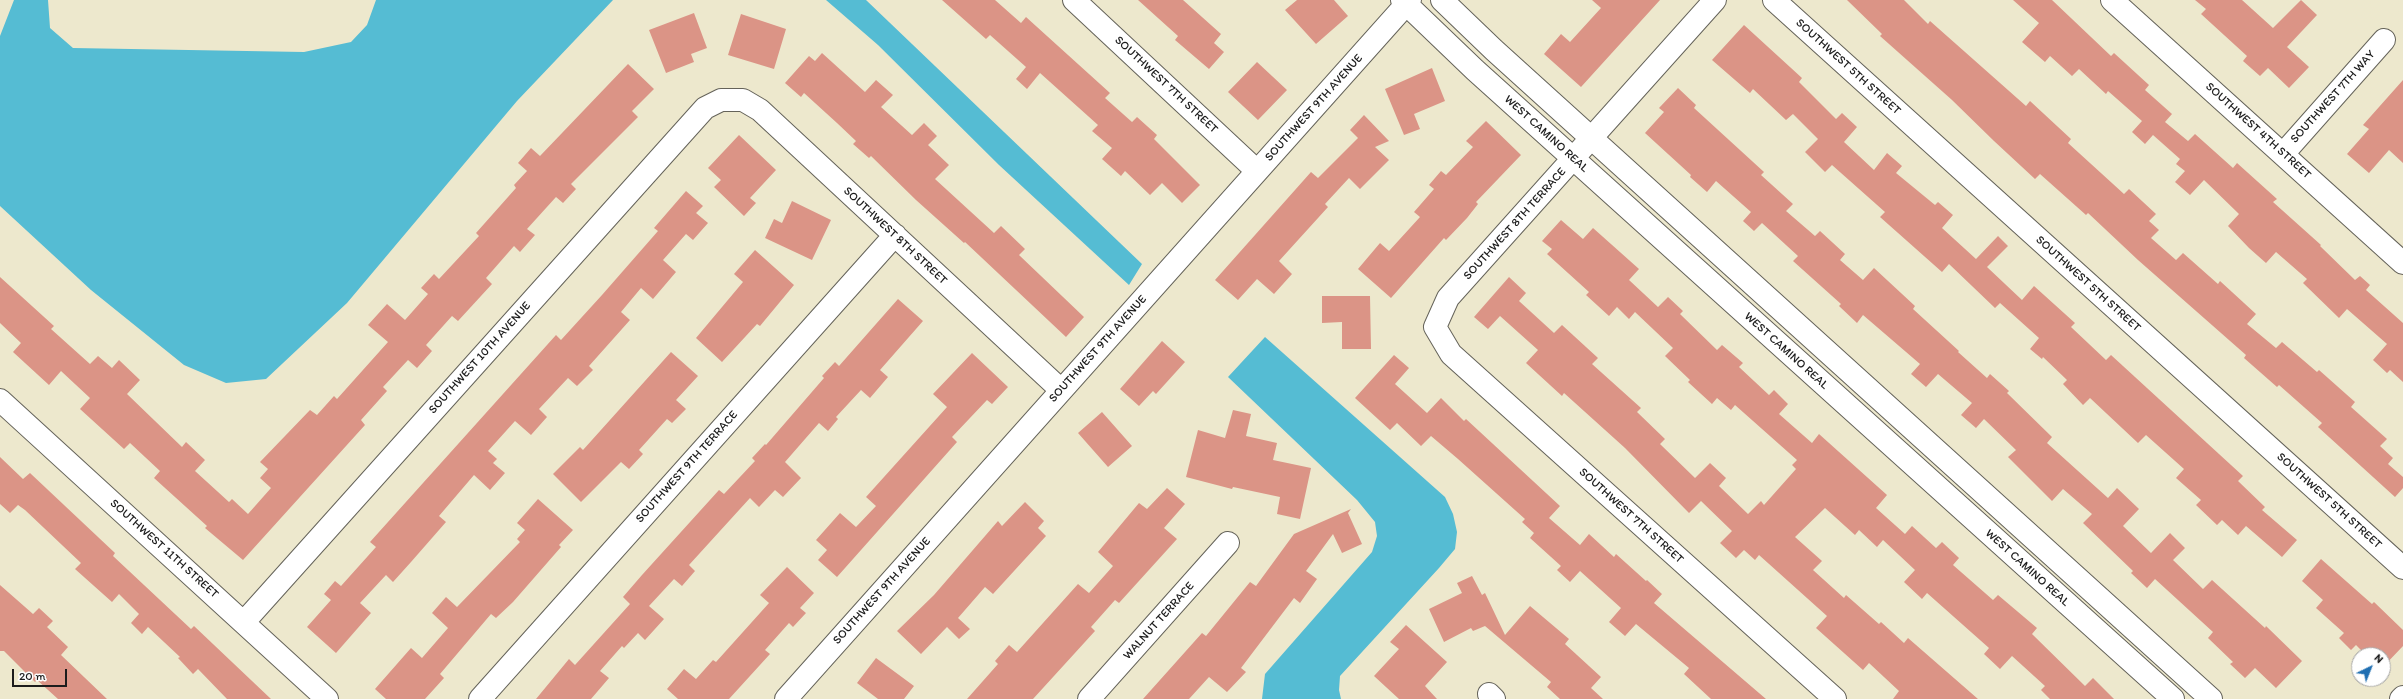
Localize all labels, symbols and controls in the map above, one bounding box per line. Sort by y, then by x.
street label: SOUTHWEST 5TH STREET [1792,16,1904,118]
street label: SOUTHWEST 7TH STREET [1111,33,1221,137]
street label: SOUTHWEST 7TH WAY [2288,48,2378,146]
street label: SOUTHWEST 9TH AVENUE [1262,51,1366,165]
street label: SOUTHWEST 4TH STREET [2202,80,2314,182]
street label: WEST CAMINO REAL [1501,92,1591,176]
street label: SOUTHWEST 8TH TERRACE [1461,165,1569,283]
street label: SOUTHWEST 8TH STREET [840,184,950,288]
street label: SOUTHWEST 5TH STREET [2032,233,2144,335]
street label: SOUTHWEST 9TH AVENUE [1046,292,1150,406]
street label: SOUTHWEST 10TH AVENUE [426,299,534,417]
street label: WEST CAMINO REAL [1741,309,1831,393]
street label: SOUTHWEST 9TH TERRACE [633,408,741,526]
street label: SOUTHWEST 5TH STREET [2273,450,2385,552]
street label: SOUTHWEST 7TH STREET [1576,465,1686,567]
street label: SOUTHWEST 11TH STREET [107,496,221,602]
street label: WEST CAMINO REAL [1982,526,2072,610]
street label: SOUTHWEST 9TH AVENUE [830,534,934,648]
street label: WALNUT TERRACE [1120,579,1198,663]
north arrow [2351,647,2391,687]
text: N [2372,651,2386,666]
scale bar [14,661,69,687]
text: 20 m [19,669,46,683]

